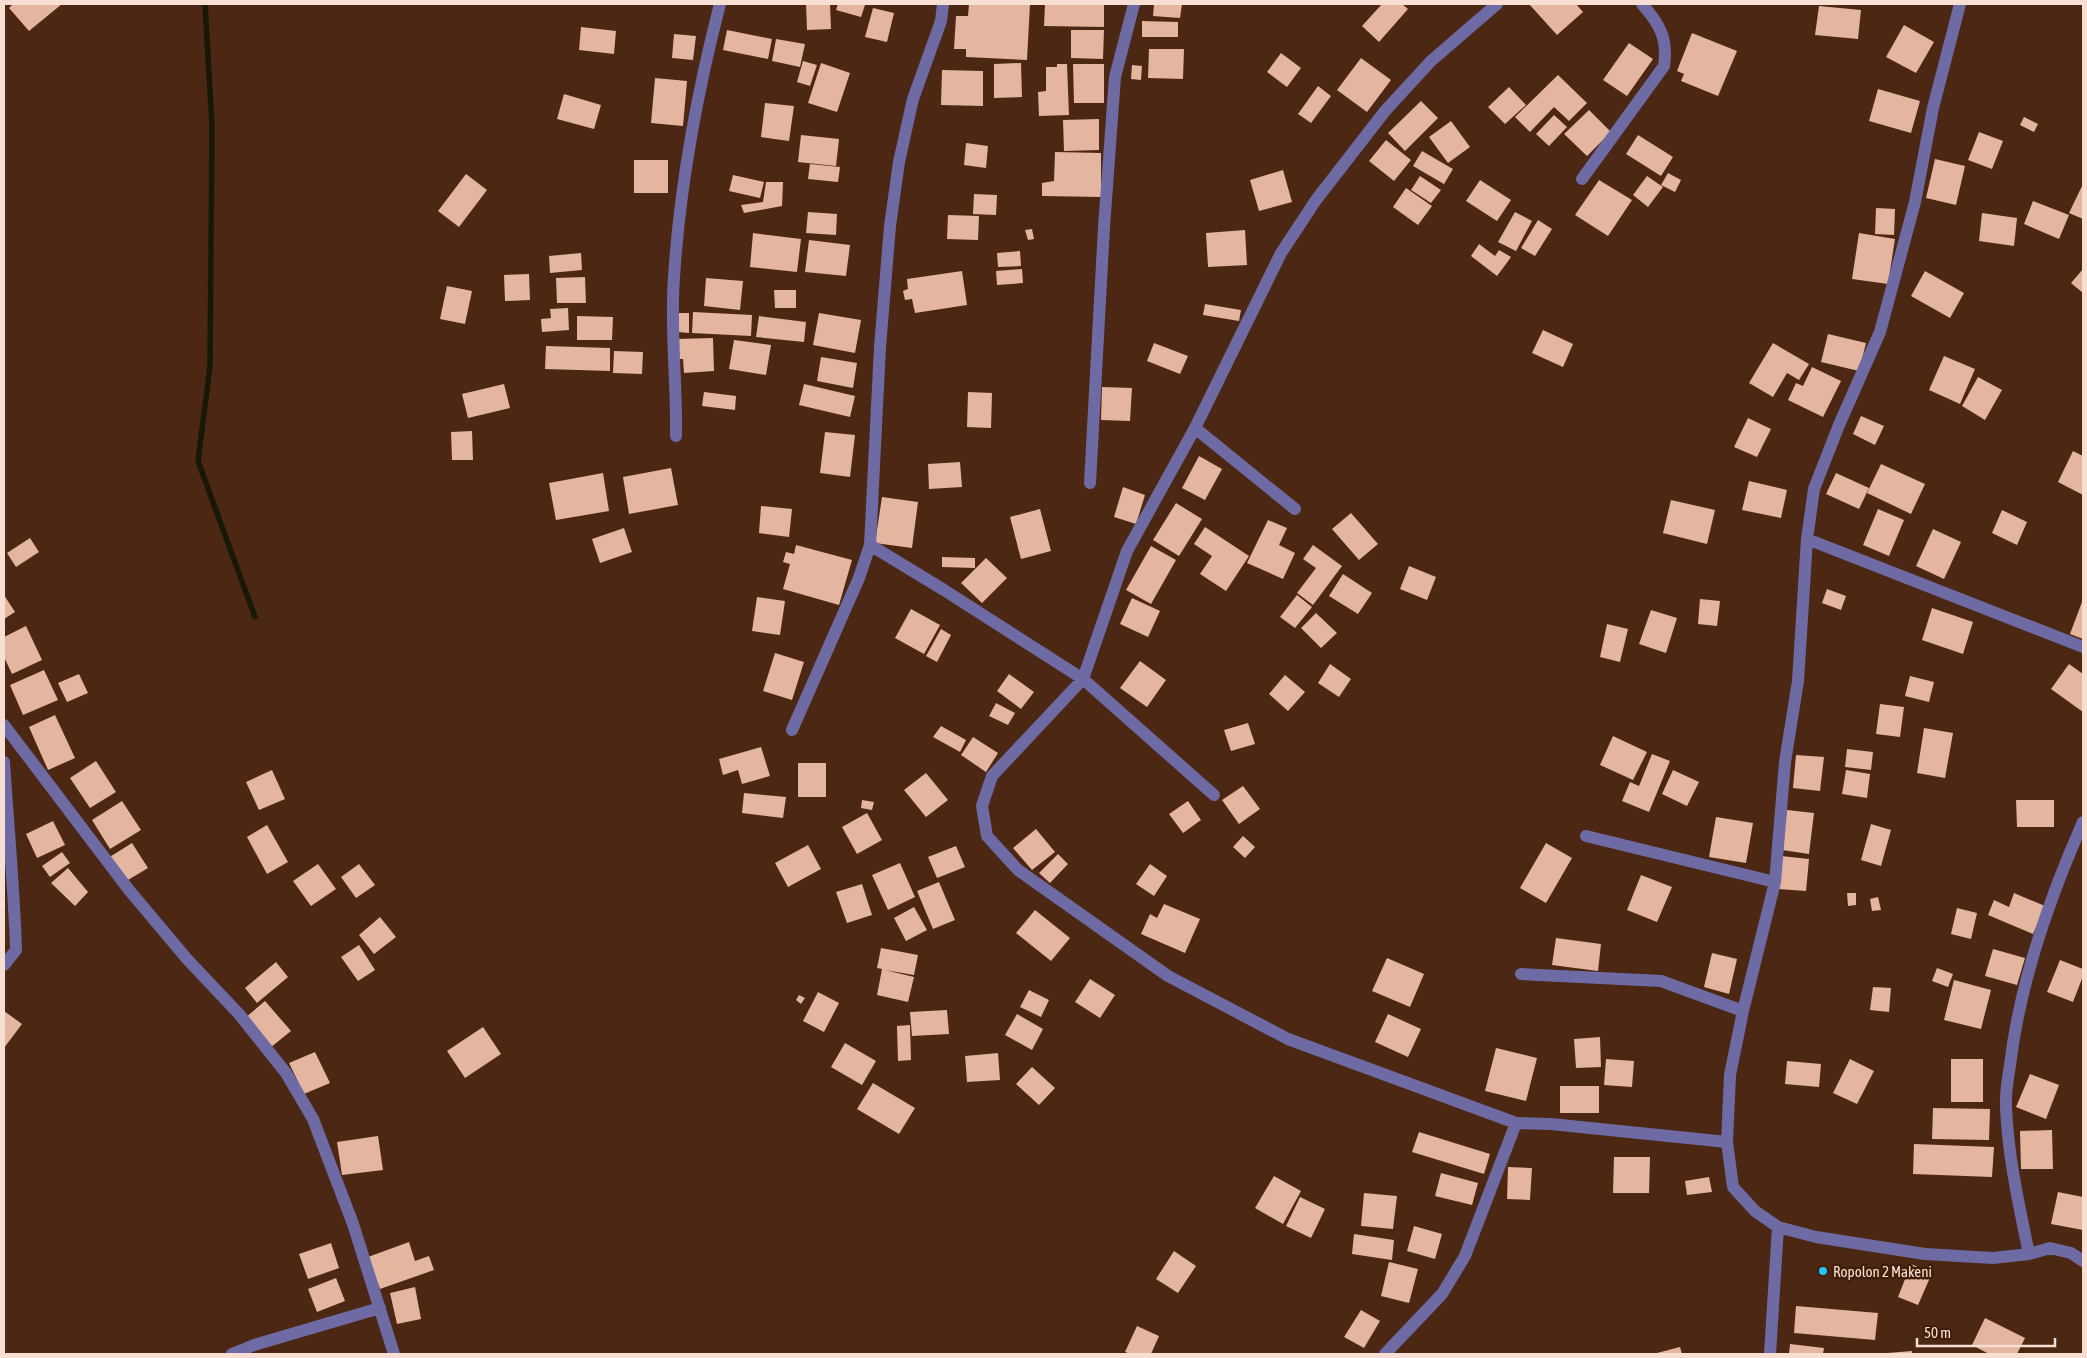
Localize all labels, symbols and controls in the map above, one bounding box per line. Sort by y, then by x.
place label: Ropolon 2 Makeni [1833,1263,1932,1280]
marker: Ropolon 2 Makeni [1817,1265,1829,1277]
scale bar [1917,1316,2054,1348]
text: 50 m [1924,1324,1951,1341]

